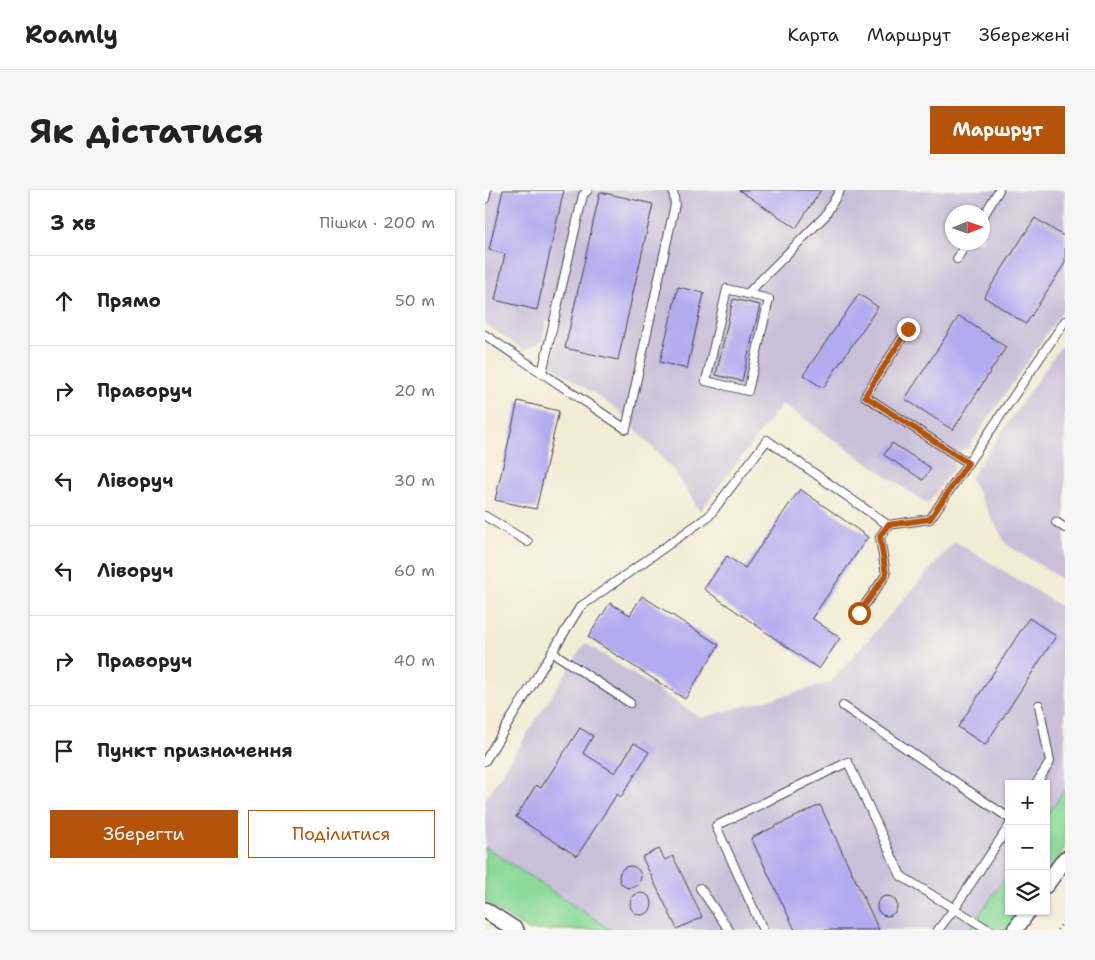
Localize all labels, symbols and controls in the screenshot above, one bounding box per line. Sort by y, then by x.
text: Roamly [25,19,118,51]
text: Карта [787,23,839,47]
text: Маршрут [867,23,951,47]
text: Збережені [979,23,1070,47]
button: Маршрут [930,106,1065,154]
text: Як дістатися [30,107,264,154]
north arrow [945,205,990,250]
text: 3 хв [50,209,96,237]
text: Пішки · 200 m [320,212,435,233]
icon: ahead [50,287,78,315]
text: Прямо [97,288,161,313]
text: 50 m [395,290,435,311]
route end [897,318,920,341]
icon: right [50,377,78,405]
text: Праворуч [97,378,192,403]
text: 20 m [394,380,435,401]
icon: left [50,467,78,495]
text: Ліворуч [97,468,173,493]
text: 30 m [394,470,435,491]
icon: left [50,557,78,585]
text: Ліворуч [97,558,173,583]
text: 60 m [394,560,435,581]
route start [848,602,871,625]
icon: right [50,647,78,675]
text: Праворуч [97,648,192,673]
text: 40 m [393,650,435,671]
icon: arrive [50,737,78,765]
text: Пункт призначення [97,738,293,763]
map controls [1005,780,1050,915]
button: + [1005,780,1050,825]
button: Зберегти [50,810,238,858]
button: Поділитися [248,810,435,858]
button: − [1005,825,1050,870]
button: layers [1005,870,1050,915]

